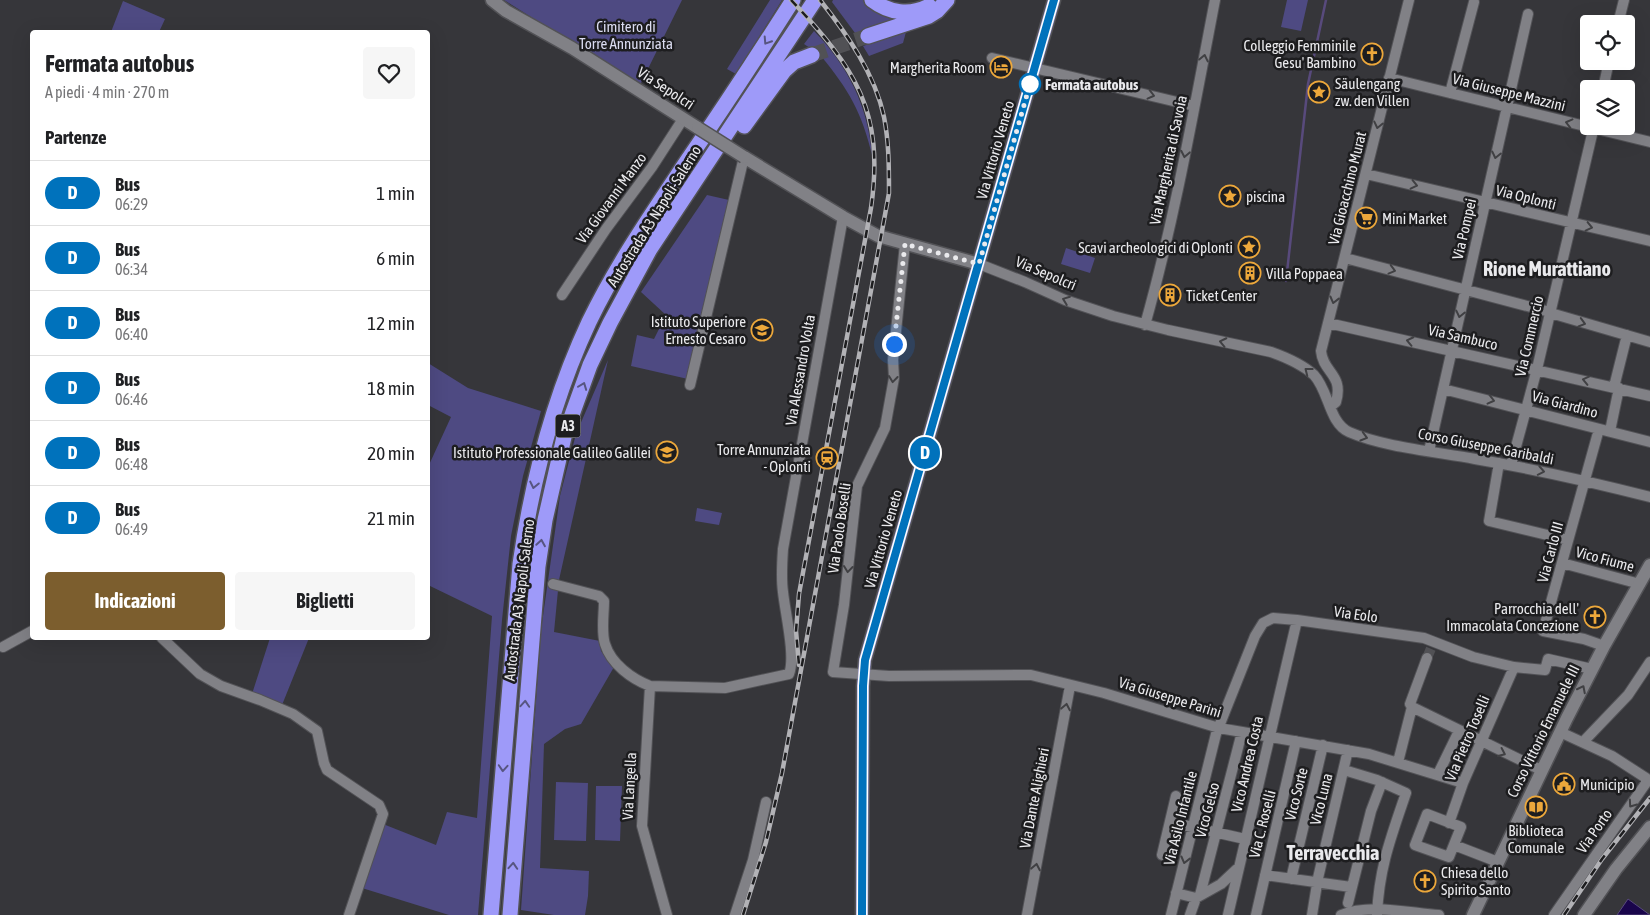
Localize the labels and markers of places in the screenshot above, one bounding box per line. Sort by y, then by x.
place label: Colleggio Femminile Gesu' Bambino [1243,37,1356,71]
church icon: Colleggio Femminile Gesu' Bambino [1360,42,1384,66]
hotel icon: Margherita Room [989,55,1013,79]
place label: Margherita Room [890,59,985,76]
marker: Fermata autobus [1019,73,1041,95]
place label: Säulengang zw. den Villen [1335,75,1410,109]
place label: Fermata autobus [1045,76,1139,93]
place icon: Säulengang zw. den Villen [1307,80,1331,104]
place icon: piscina [1218,184,1242,208]
place label: piscina [1246,188,1285,205]
supermarket icon: Mini Market [1354,206,1378,230]
place label: Mini Market [1382,210,1447,227]
place icon: Scavi archeologici di Oplonti [1237,235,1261,259]
place label: Scavi archeologici di Oplonti [1078,239,1233,256]
building icon: Villa Poppaea [1238,261,1262,285]
place label: Villa Poppaea [1266,265,1343,282]
building icon: Ticket Center [1158,283,1182,307]
place label: Ticket Center [1186,287,1258,304]
place label: Istituto Superiore Ernesto Cesaro [651,313,746,347]
school or university icon: Istituto Superiore Ernesto Cesaro [750,318,774,342]
school or university icon: Istituto Professionale Galileo Galilei [655,440,679,464]
place label: Torre Annunziata - Oplonti [717,441,811,475]
place label: Istituto Professionale Galileo Galilei [453,444,651,461]
station icon: Torre Annunziata - Oplonti [815,446,839,470]
place label: Parrocchia dell' Immacolata Concezione [1446,600,1579,634]
church icon: Parrocchia dell' Immacolata Concezione [1583,605,1607,629]
public building icon: Municipio [1552,772,1576,796]
place label: Municipio [1580,776,1635,793]
library icon: Biblioteca Comunale [1524,795,1548,819]
place label: Biblioteca Comunale [1508,822,1565,856]
place label: Chiesa dello Spirito Santo [1441,864,1511,898]
church icon: Chiesa dello Spirito Santo [1413,869,1437,893]

